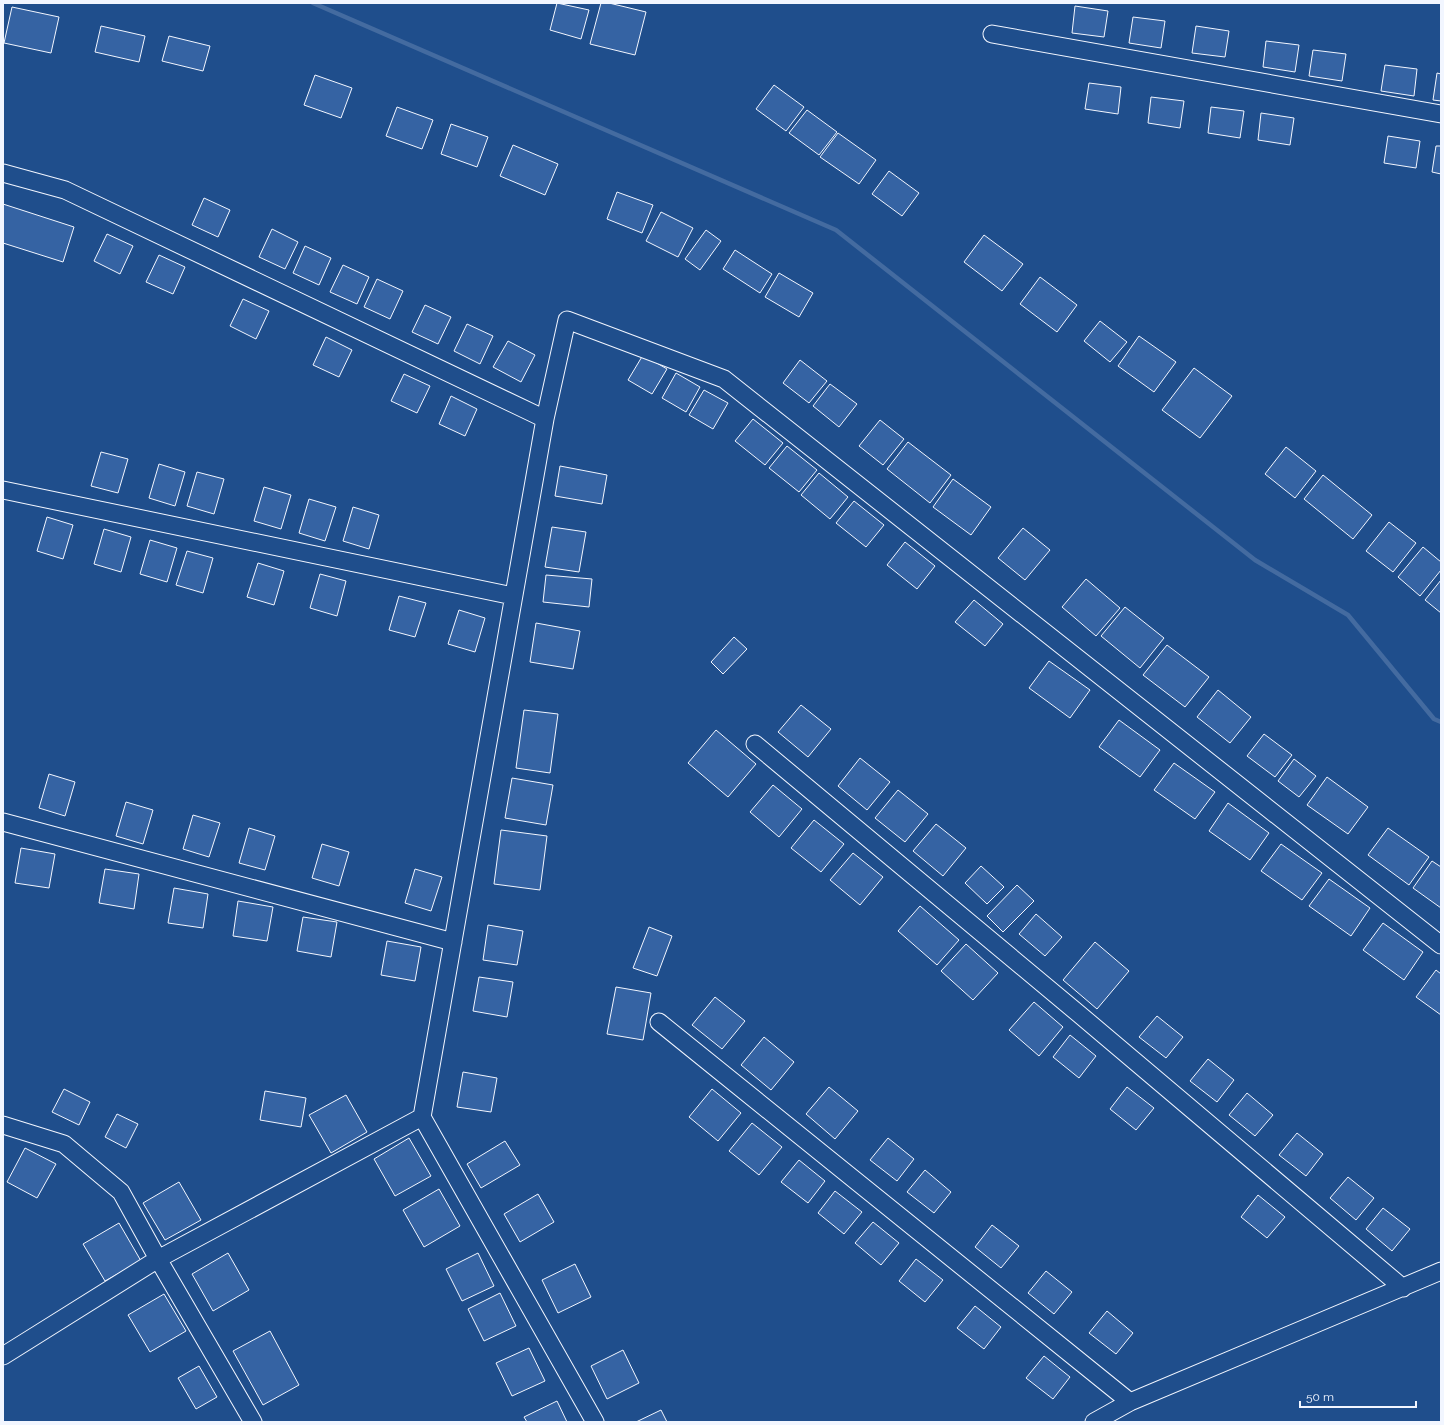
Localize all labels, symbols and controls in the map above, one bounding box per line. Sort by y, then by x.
scale bar [1300,1383,1416,1409]
text: 50 m [1306,1390,1334,1404]

